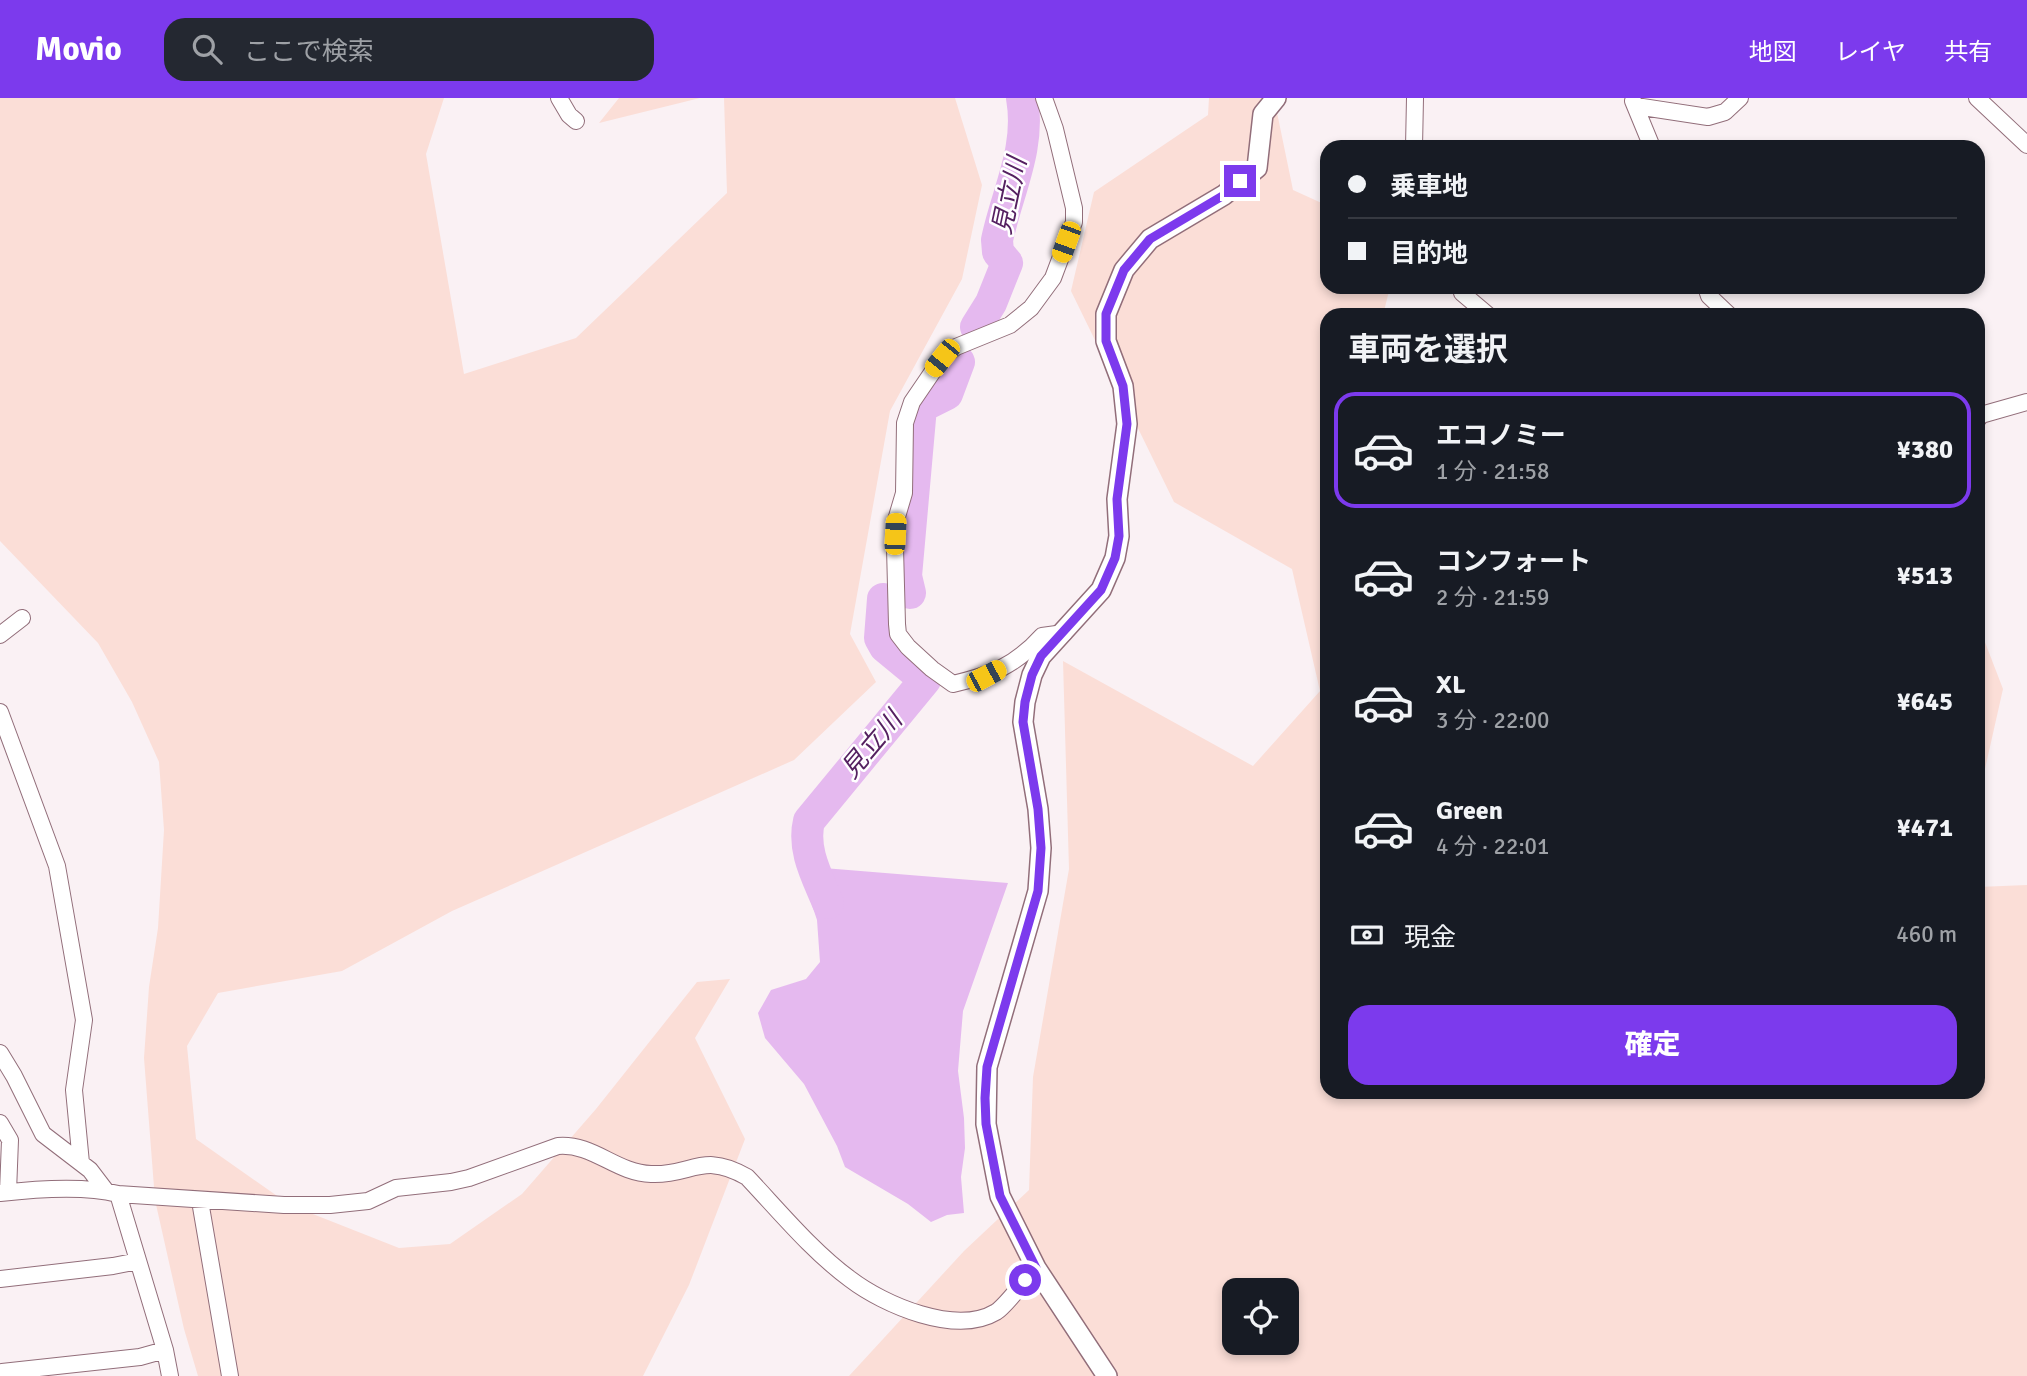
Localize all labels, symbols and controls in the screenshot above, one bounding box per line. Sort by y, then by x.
search box [164,18,654,81]
text: Movio [35,29,122,70]
icon: search [188,30,226,68]
text: ここで検索 [244,36,374,68]
text: 地図 [1749,37,1797,67]
text: レイヤ [1835,37,1906,67]
text: 共有 [1944,37,1992,67]
water label: 見立川 [986,152,1034,237]
route end [1224,165,1256,197]
text: 乗車地 [1390,171,1468,203]
car [1049,219,1084,265]
text: 目的地 [1390,238,1468,270]
text: 車両を選択 [1348,330,1508,369]
car [921,335,964,381]
icon: car [1352,419,1415,482]
text: エコノミー [1436,420,1566,452]
text: ¥380 [1897,434,1953,466]
text: 1 分 · 21:58 [1436,457,1549,486]
car [884,512,907,556]
icon: car [1352,545,1415,608]
text: コンフォート [1436,546,1591,578]
text: ¥513 [1897,560,1953,592]
text: 2 分 · 21:59 [1436,583,1549,612]
car [963,657,1010,695]
text: XL [1436,669,1466,701]
icon: car [1352,671,1415,734]
text: ¥645 [1897,686,1953,718]
water label: 見立川 [835,703,911,785]
text: 3 分 · 22:00 [1436,706,1549,735]
text: Green [1436,795,1503,827]
icon: car [1352,797,1415,860]
text: ¥471 [1897,812,1953,844]
text: 4 分 · 22:01 [1436,832,1549,861]
icon: cash [1348,916,1386,954]
text: 460 m [1896,920,1957,949]
text: 現金 [1404,922,1456,954]
button: 確定 [1348,1005,1957,1085]
route start [1009,1264,1041,1296]
map controls [1222,1278,1299,1355]
button: locate [1222,1278,1299,1355]

